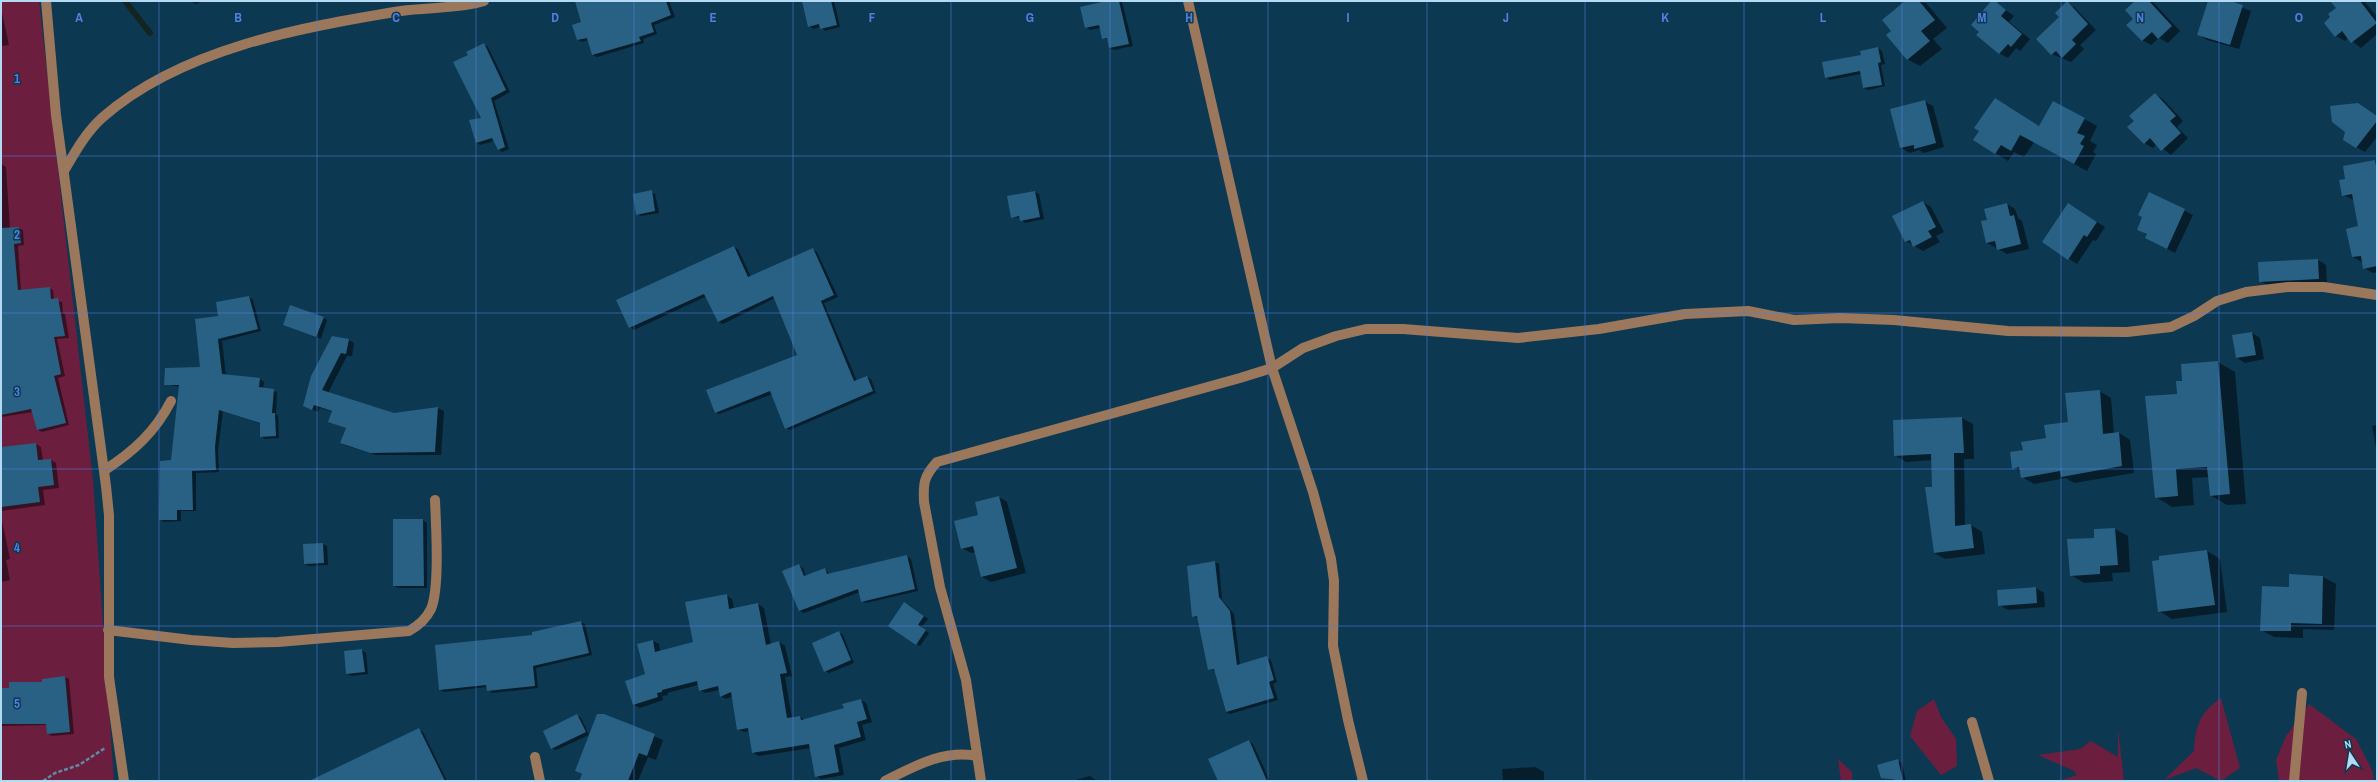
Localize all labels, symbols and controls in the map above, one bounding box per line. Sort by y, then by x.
text: A [75,9,83,26]
text: B [234,9,242,26]
text: C [392,9,400,26]
text: D [551,9,559,26]
text: E [709,9,717,26]
text: F [869,9,876,26]
text: G [1026,9,1034,26]
text: H [1185,9,1193,26]
text: I [1347,9,1350,26]
text: J [1503,9,1509,26]
text: K [1661,9,1669,26]
text: L [1820,9,1827,26]
text: M [1978,9,1987,26]
text: N [2136,9,2144,26]
text: O [2295,9,2303,26]
text: 1 [14,70,20,87]
text: 2 [14,226,20,243]
text: 3 [14,383,20,400]
text: 4 [14,539,20,556]
text: 5 [14,695,20,712]
north arrow [2330,734,2370,774]
text: N [2343,737,2353,752]

